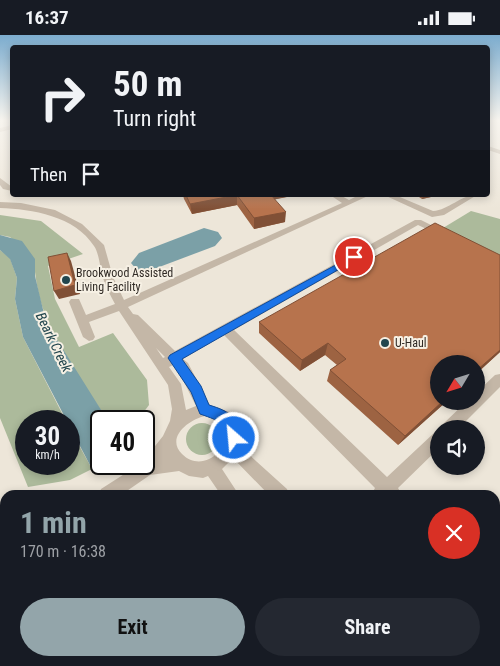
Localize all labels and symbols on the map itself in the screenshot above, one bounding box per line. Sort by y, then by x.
pin [333,236,375,278]
place label: Brookwood Assisted Living Facility [76,266,173,294]
marker: Brookwood Assisted Living Facility [60,274,72,286]
water label: Beark Creek [33,310,76,375]
place label: U-Haul [395,336,426,350]
marker: U-Haul [379,337,391,349]
north arrow [430,355,485,410]
speed limit sign: 40 [90,410,155,475]
position arrow [207,411,259,463]

